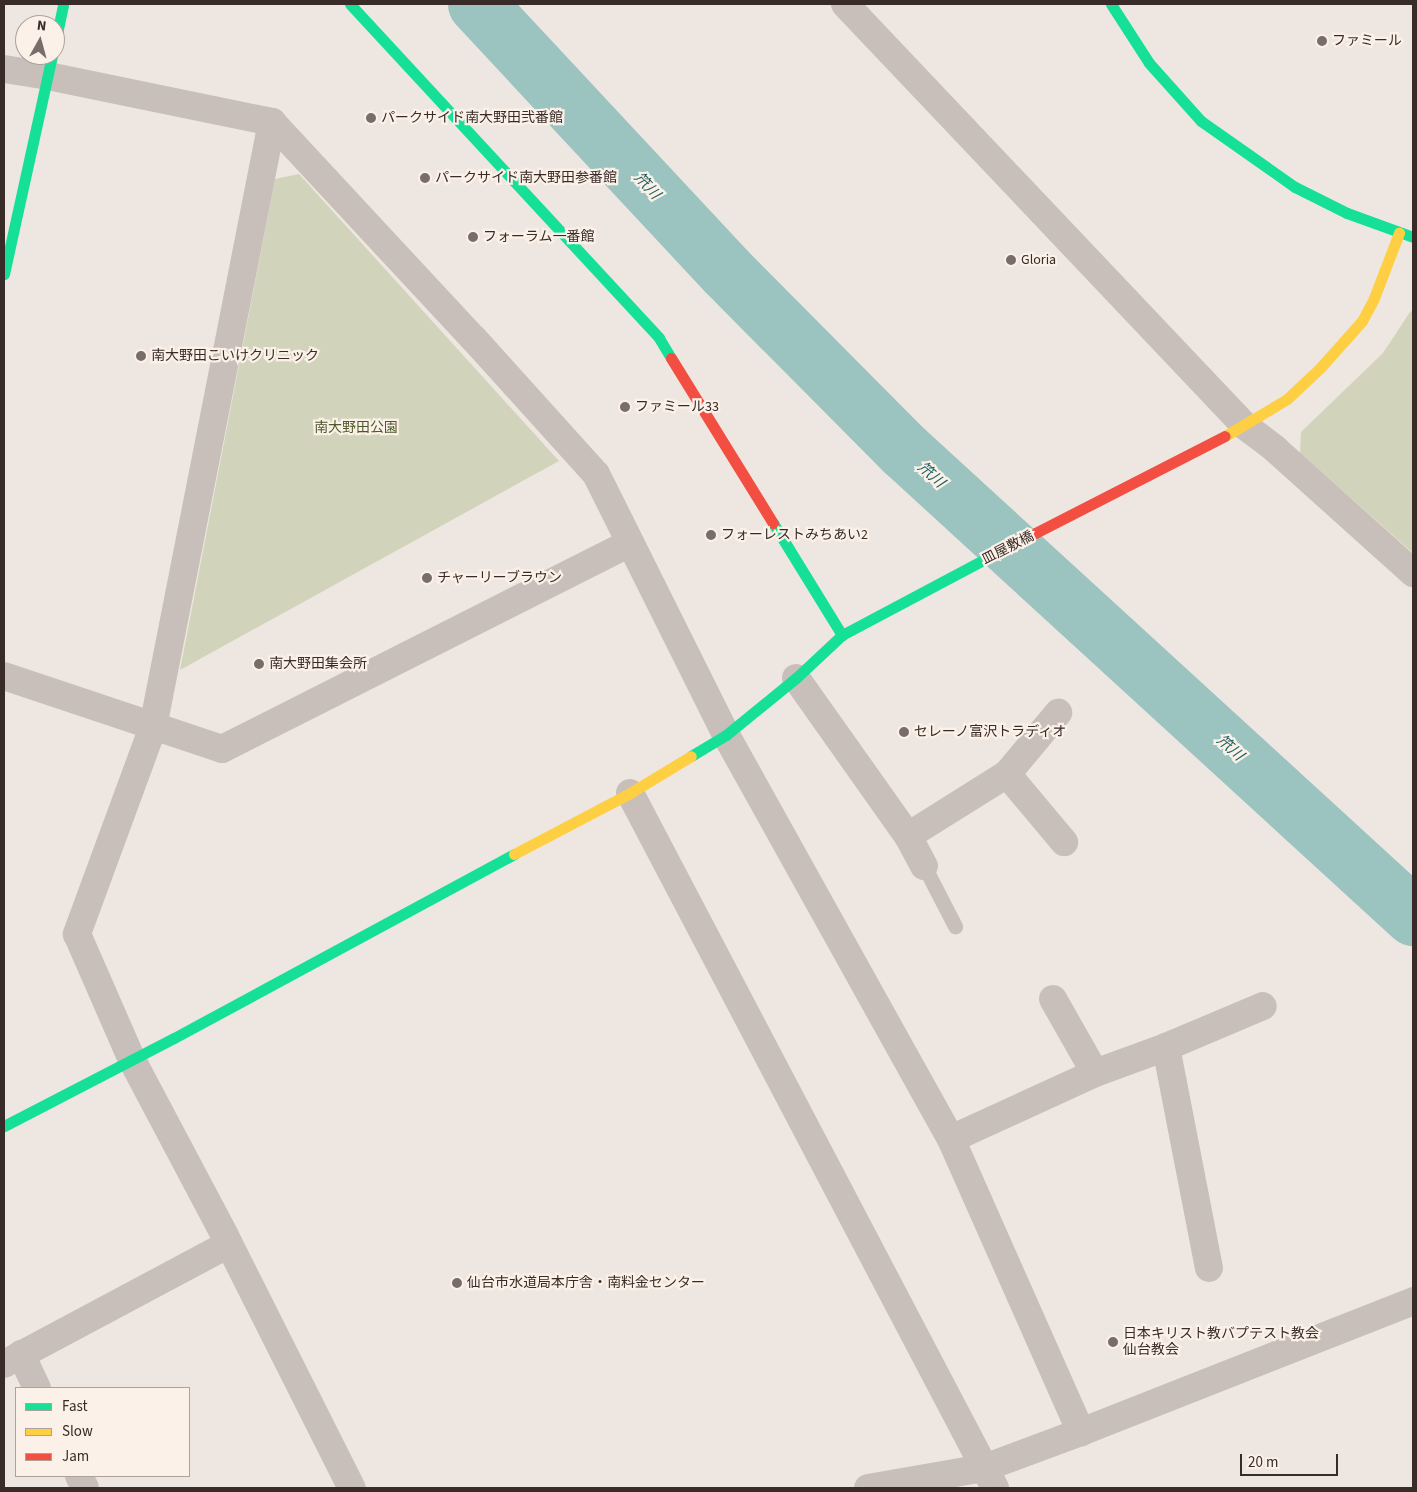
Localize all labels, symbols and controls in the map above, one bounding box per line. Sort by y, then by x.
north arrow [15,15,65,65]
text: N [36,16,48,37]
place label: ファミール [1332,33,1402,49]
marker: ファミール [1316,35,1328,47]
place label: パークサイド南大野田弐番館 [381,110,563,126]
marker: パークサイド南大野田弐番館 [365,112,377,124]
water label: 笊川 [630,169,664,203]
place label: パークサイド南大野田参番館 [435,170,617,186]
marker: パークサイド南大野田参番館 [419,172,431,184]
place label: フォーラム一番館 [483,229,595,245]
marker: フォーラム一番館 [467,231,479,243]
place label: Gloria [1021,252,1056,268]
marker: Gloria [1005,254,1017,266]
place label: 南大野田こいけクリニック [151,348,319,364]
marker: 南大野田こいけクリニック [135,350,147,362]
place label: ファミール33 [635,399,719,415]
marker: ファミール33 [619,401,631,413]
park label: 南大野田公園 [314,420,398,436]
water label: 笊川 [914,458,948,492]
place label: フォーレストみちあい2 [721,527,868,543]
street label: 皿屋敷橋 [979,528,1037,568]
marker: フォーレストみちあい2 [705,529,717,541]
place label: チャーリーブラウン [437,570,563,586]
marker: チャーリーブラウン [421,572,433,584]
place label: 南大野田集会所 [269,656,367,672]
marker: 南大野田集会所 [253,658,265,670]
place label: セレーノ富沢トラディオ [914,724,1068,740]
marker: セレーノ富沢トラディオ [898,726,910,738]
water label: 笊川 [1213,731,1247,765]
place label: 仙台市水道局本庁舎・南料金センター [467,1275,705,1291]
marker: 仙台市水道局本庁舎・南料金センター [451,1277,463,1289]
place label: 日本キリスト教バプテスト教会 仙台教会 [1123,1326,1319,1358]
marker: 日本キリスト教バプテスト教会 仙台教会 [1107,1336,1119,1348]
legend [15,1387,190,1477]
text: Fast [62,1396,88,1417]
text: Slow [62,1421,93,1442]
scale bar [1242,1444,1340,1476]
text: Jam [62,1446,89,1467]
text: 20 m [1248,1452,1278,1473]

